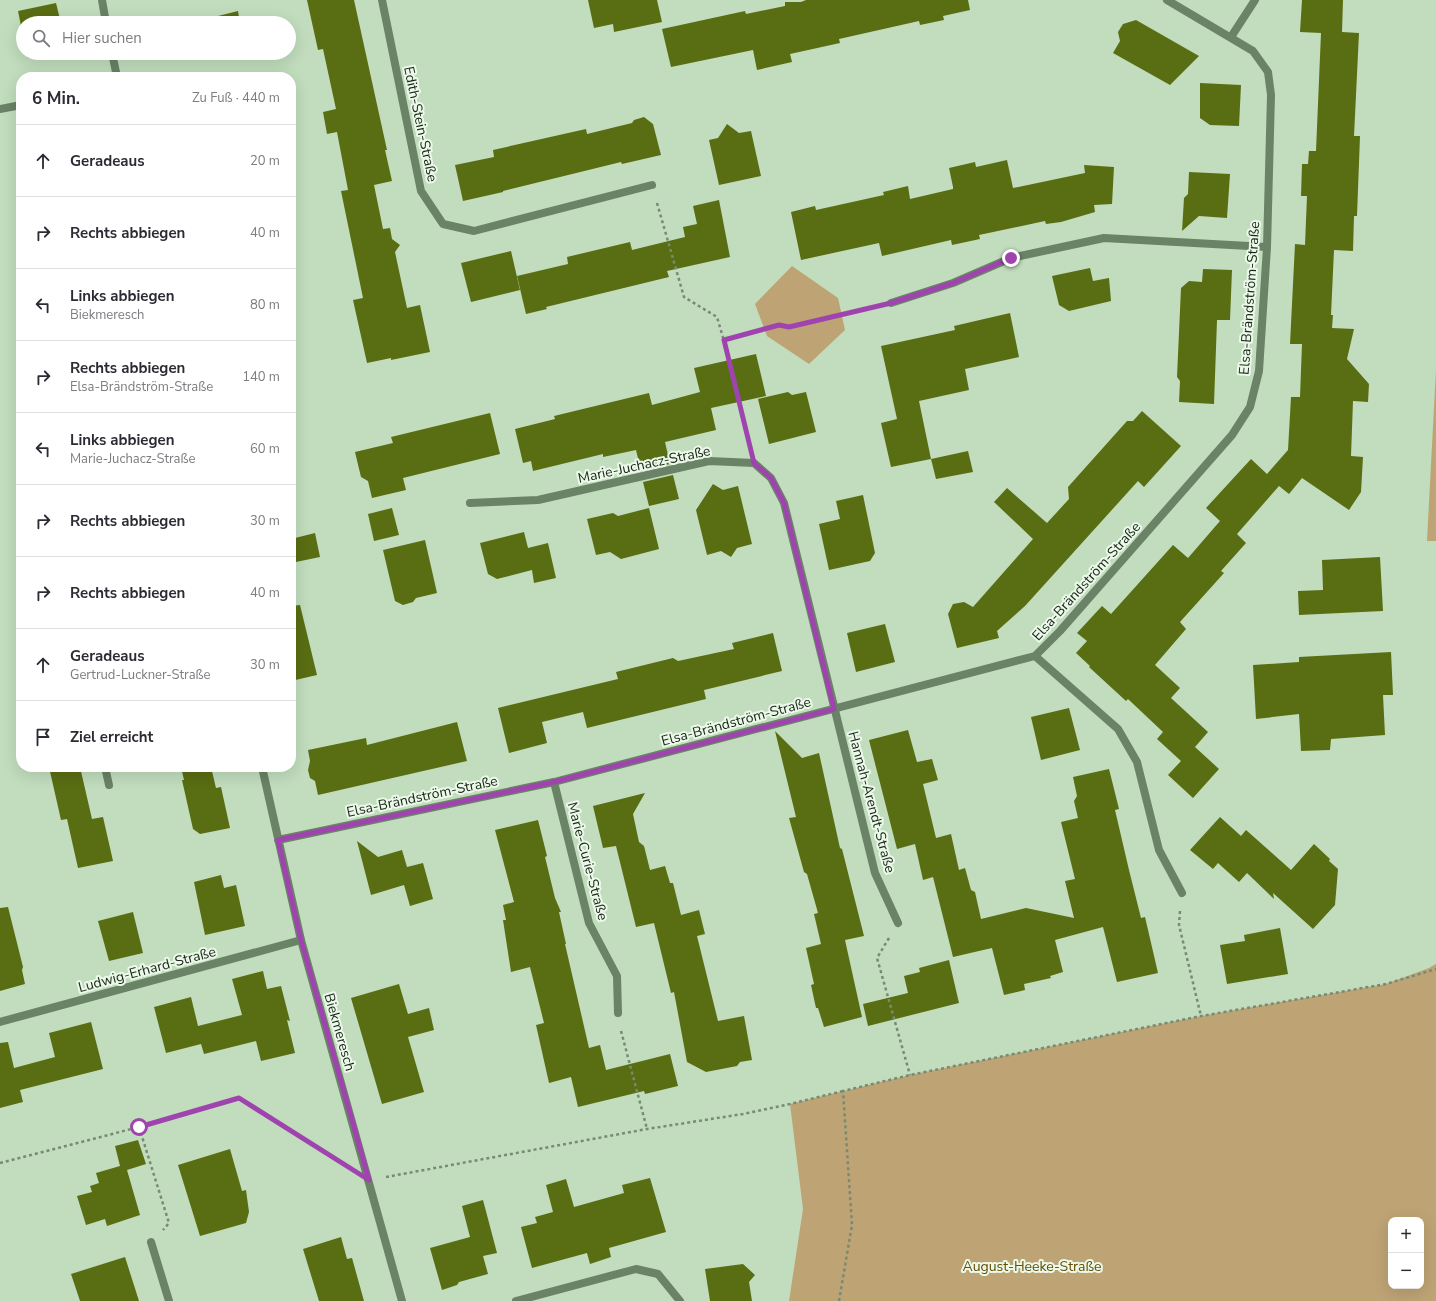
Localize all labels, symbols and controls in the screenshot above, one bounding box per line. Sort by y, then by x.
search box [16,16,296,60]
icon: search [30,27,52,49]
text: Hier suchen [62,28,142,48]
street label: Edith-Stein-Straße [399,65,442,184]
text: 6 Min. [32,87,80,110]
text: Zu Fuß · 440 m [192,89,280,107]
icon: ahead [32,150,54,172]
text: Geradeaus [70,151,145,171]
text: 20 m [250,152,280,170]
street label: Elsa-Brändström-Straße [1235,221,1264,376]
icon: right [32,222,54,244]
text: Rechts abbiegen [70,223,185,243]
text: 40 m [250,224,280,242]
route end [1002,249,1020,267]
text: Links abbiegen [70,286,174,306]
icon: left [32,294,54,316]
text: 80 m [250,296,280,314]
text: Biekmeresch [70,306,144,324]
text: Rechts abbiegen [70,358,185,378]
icon: right [32,366,54,388]
text: 140 m [242,368,280,386]
text: Elsa-Brändström-Straße [70,378,213,396]
text: Links abbiegen [70,430,174,450]
icon: left [32,438,54,460]
text: 60 m [250,440,280,458]
street label: Marie-Juchacz-Straße [576,441,712,488]
text: Marie-Juchacz-Straße [70,450,195,468]
icon: right [32,510,54,532]
text: Rechts abbiegen [70,511,185,531]
text: 30 m [250,512,280,530]
street label: Elsa-Brändström-Straße [1028,518,1145,645]
icon: right [32,582,54,604]
text: Rechts abbiegen [70,583,185,603]
text: 40 m [250,584,280,602]
text: Geradeaus [70,646,145,666]
icon: ahead [32,654,54,676]
text: 30 m [250,656,280,674]
text: Gertrud-Luckner-Straße [70,666,211,684]
street label: Elsa-Brändström-Straße [659,692,813,751]
icon: arrive [32,726,54,748]
text: Ziel erreicht [70,727,153,747]
street label: Hannah-Arendt-Straße [843,729,900,875]
street label: Elsa-Brändström-Straße [345,771,499,822]
street label: Marie-Curie-Straße [563,800,612,922]
street label: Ludwig-Erhard-Straße [76,942,218,997]
street label: Biekmeresch [319,991,360,1073]
route start [130,1118,148,1136]
map controls [1388,1217,1424,1289]
button: + [1388,1217,1424,1253]
button: − [1388,1253,1424,1289]
park label: August-Heeke-Straße [962,1257,1102,1276]

